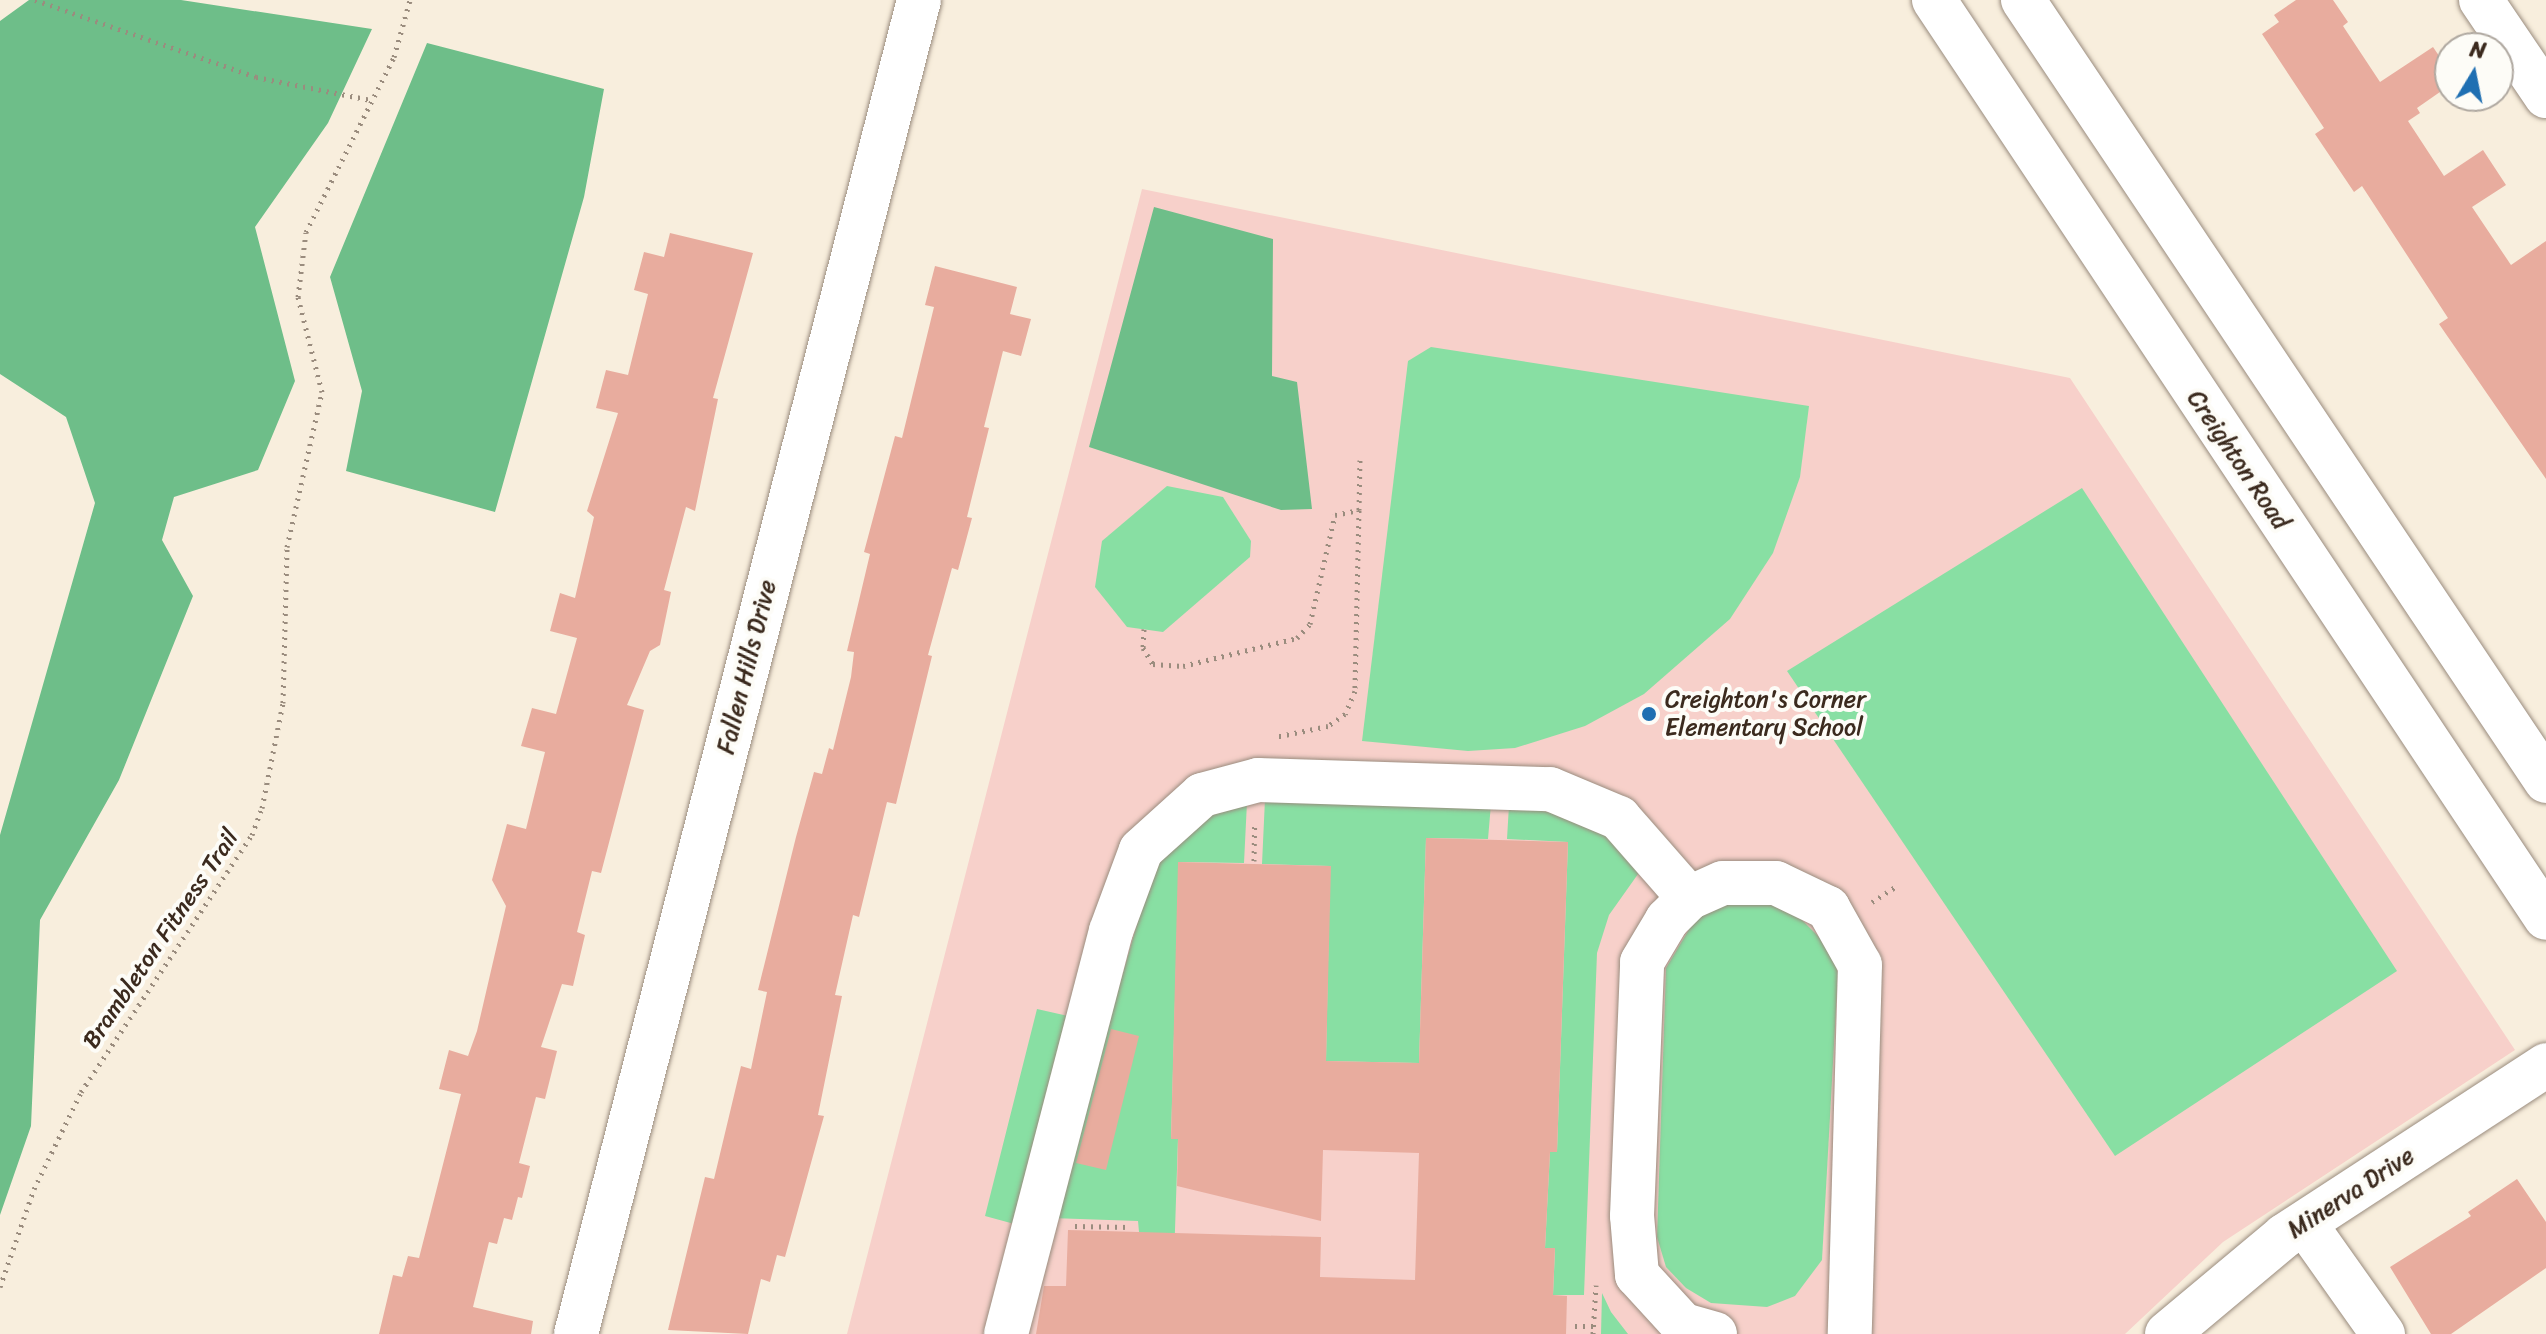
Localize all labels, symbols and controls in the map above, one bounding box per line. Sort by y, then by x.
text: N [2467,29,2489,70]
north arrow [2434,32,2514,112]
street label: Creighton Road [2181,385,2295,535]
street label: Fallen Hills Drive [711,577,783,757]
place label: Creighton's Corner Elementary School [1665,686,1866,742]
marker: Creighton's Corner Elementary School [1640,705,1658,723]
street label: Brambleton Fitness Trail [77,824,245,1054]
street label: Minerva Drive [2282,1141,2420,1245]

